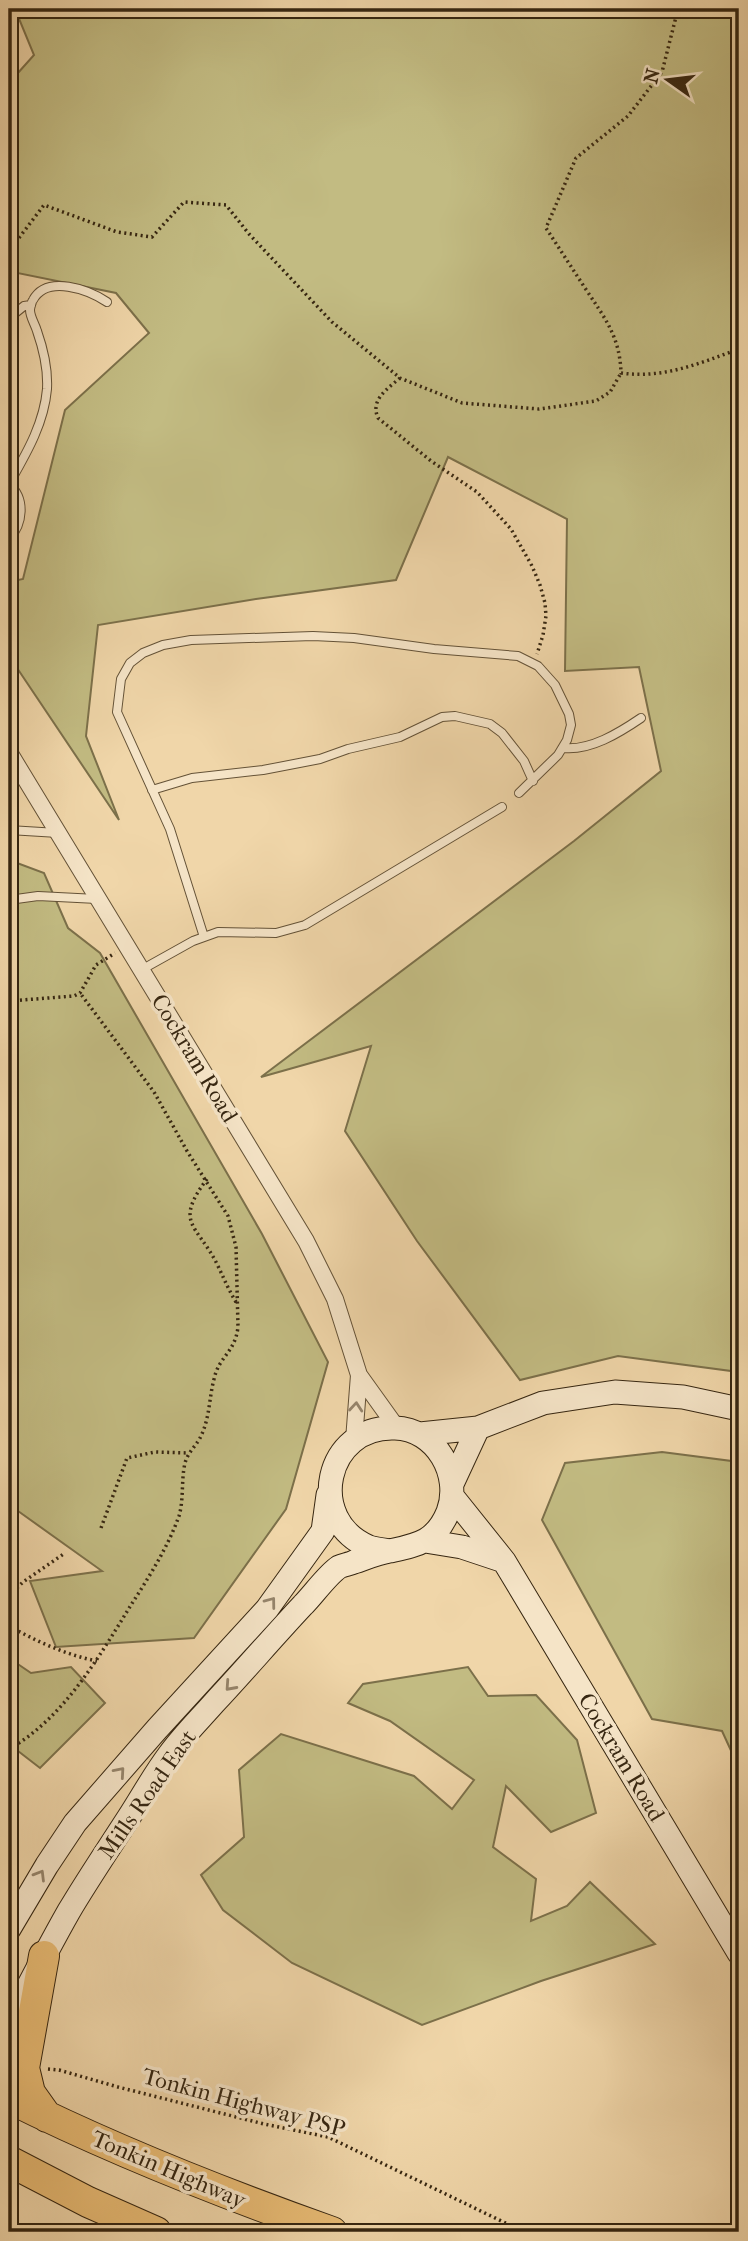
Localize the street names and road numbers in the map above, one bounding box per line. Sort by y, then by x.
street label: Cockram Road [146,989,244,1128]
street label: Cockram Road [573,1688,671,1827]
street label: Mills Road East [93,1724,202,1864]
street label: Tonkin Highway PSP [140,2062,348,2143]
street label: Tonkin Highway [88,2125,250,2214]

